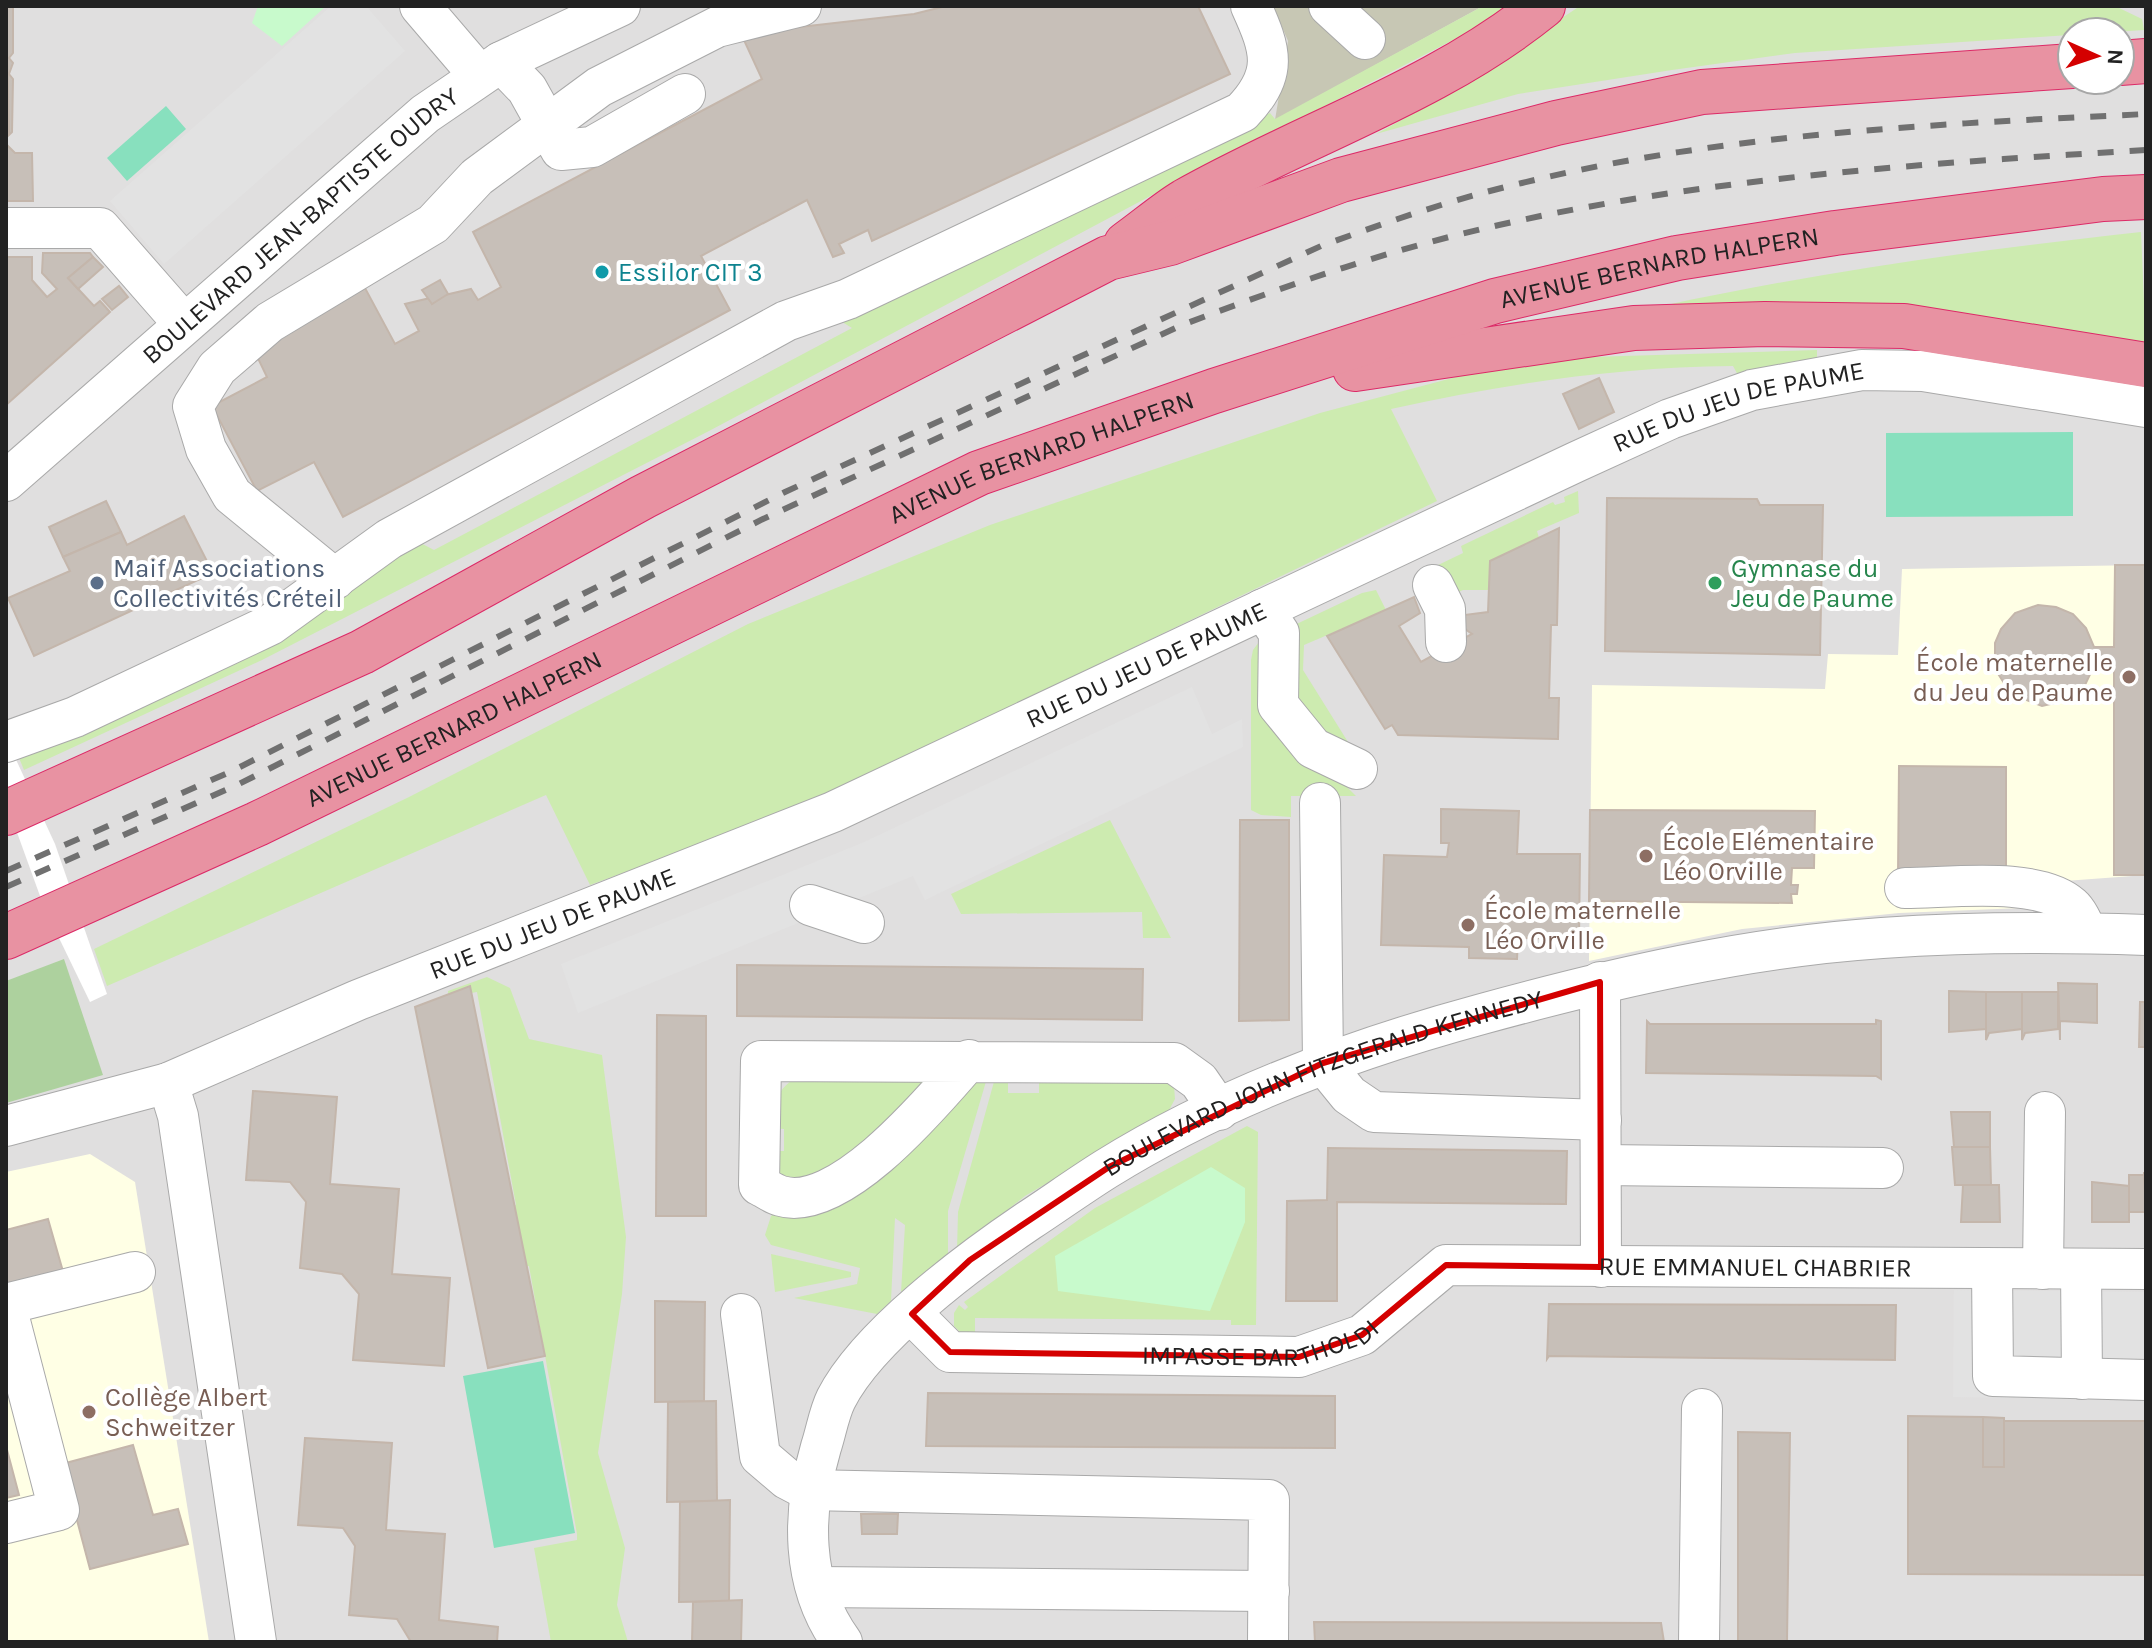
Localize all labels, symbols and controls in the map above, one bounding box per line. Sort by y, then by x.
north arrow [2056,16,2136,96]
text: N [2102,48,2128,66]
street label: BOULEVARD JEAN-BAPTISTE OUDRY [136,80,465,371]
street label: AVENUE BERNARD HALPERN [1497,221,1821,315]
place label: Essilor CIT 3 [618,257,763,288]
marker: Essilor CIT 3 [593,263,611,281]
street label: RUE DU JEU DE PAUME [1608,355,1867,459]
street label: AVENUE BERNARD HALPERN [884,384,1198,531]
place label: Maif Associations Collectivités Créteil [113,553,343,614]
place label: Gymnase du Jeu de Paume [1731,553,1894,614]
marker: Maif Associations Collectivités Créteil [88,574,106,592]
marker: Gymnase du Jeu de Paume [1706,574,1724,592]
street label: RUE DU JEU DE PAUME [1021,595,1272,735]
street label: AVENUE BERNARD HALPERN [301,644,607,814]
place label: École maternelle du Jeu de Paume [1913,646,2113,708]
marker: École maternelle du Jeu de Paume [2120,668,2138,686]
place label: École Elémentaire Léo Orville [1662,825,1874,887]
marker: École Elémentaire Léo Orville [1637,847,1655,865]
street label: RUE DU JEU DE PAUME [425,861,680,986]
place label: École maternelle Léo Orville [1484,894,1681,956]
marker: École maternelle Léo Orville [1459,916,1477,934]
street label: BOULEVARD JOHN FITZGERALD KENNEDY [1097,983,1547,1183]
street label: RUE EMMANUEL CHABRIER [1598,1251,1912,1284]
street label: IMPASSE BARTHOLDI [1142,1313,1385,1373]
place label: Collège Albert Schweitzer [105,1382,268,1443]
marker: Collège Albert Schweitzer [80,1403,98,1421]

